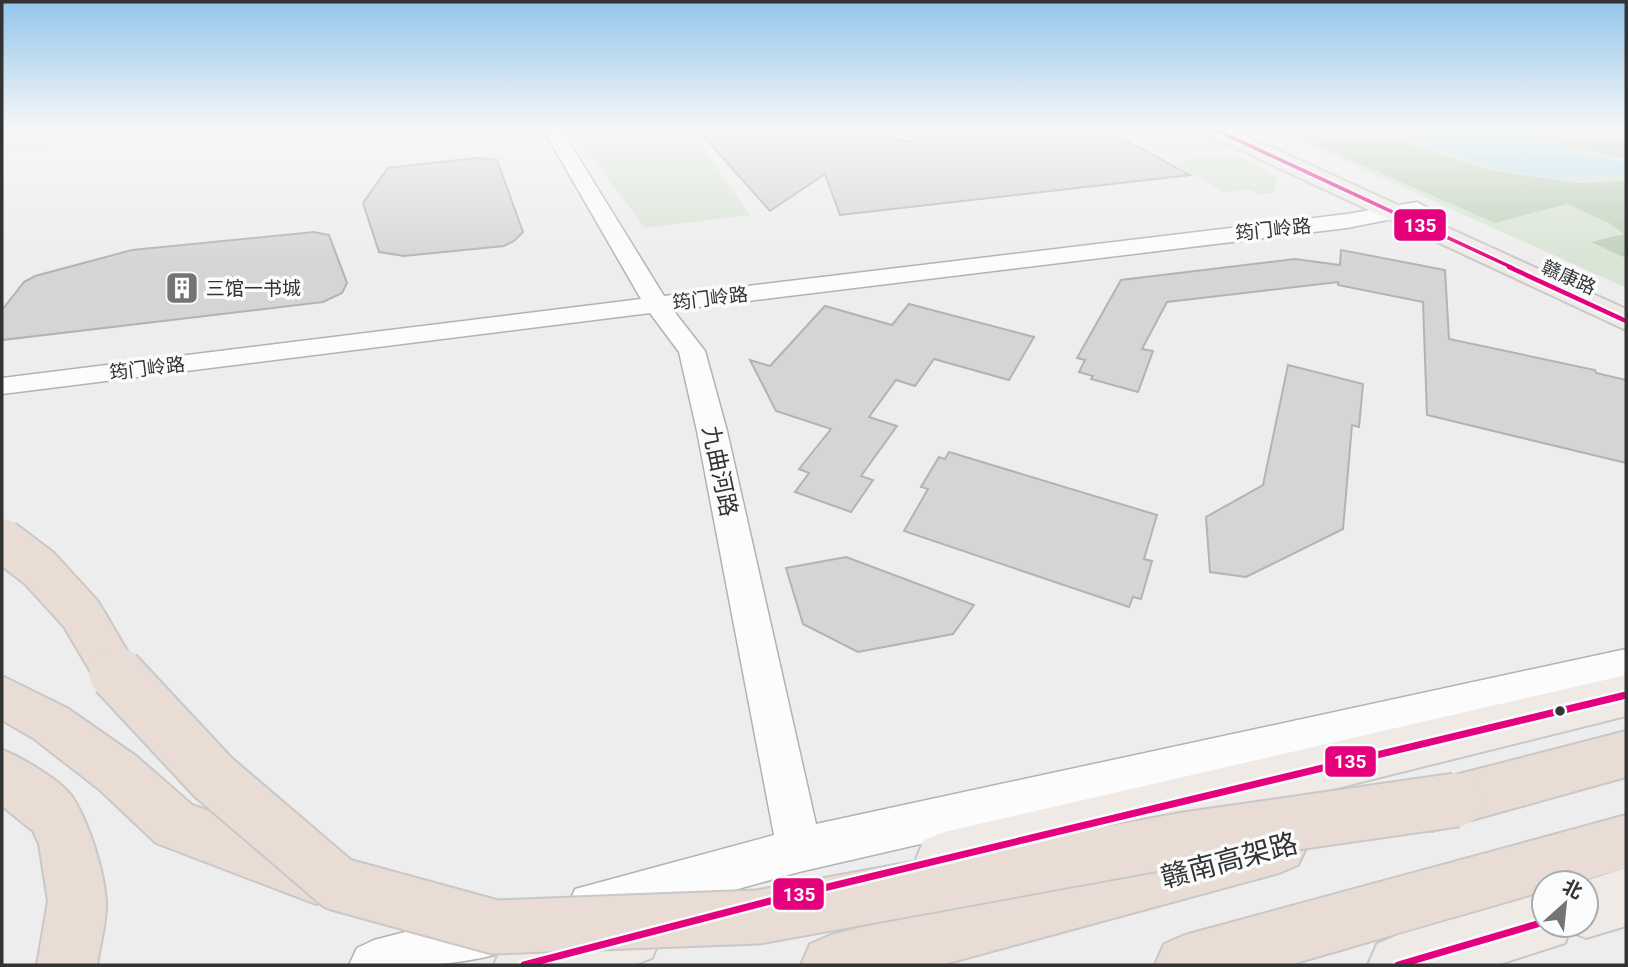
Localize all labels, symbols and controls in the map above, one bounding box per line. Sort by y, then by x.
line badge: 135 [1393,208,1447,242]
street label: 筠门岭路 [1234,214,1312,245]
text: 135 [1404,214,1436,237]
street label: 赣康路 [1538,255,1600,300]
building icon: 三馆一书城 [163,269,201,307]
place label: 三馆一书城 [206,277,301,300]
street label: 筠门岭路 [671,282,749,315]
street label: 筠门岭路 [108,352,186,385]
street label: 九曲河路 [697,423,742,519]
unlabelled marker [1553,704,1567,718]
line badge: 135 [1324,745,1377,778]
text: 135 [1334,750,1366,773]
street label: 赣南高架路 [1157,826,1301,895]
north arrow [1530,869,1600,939]
text: 北 [1559,875,1586,904]
line badge: 135 [772,877,825,911]
text: 135 [783,883,815,906]

